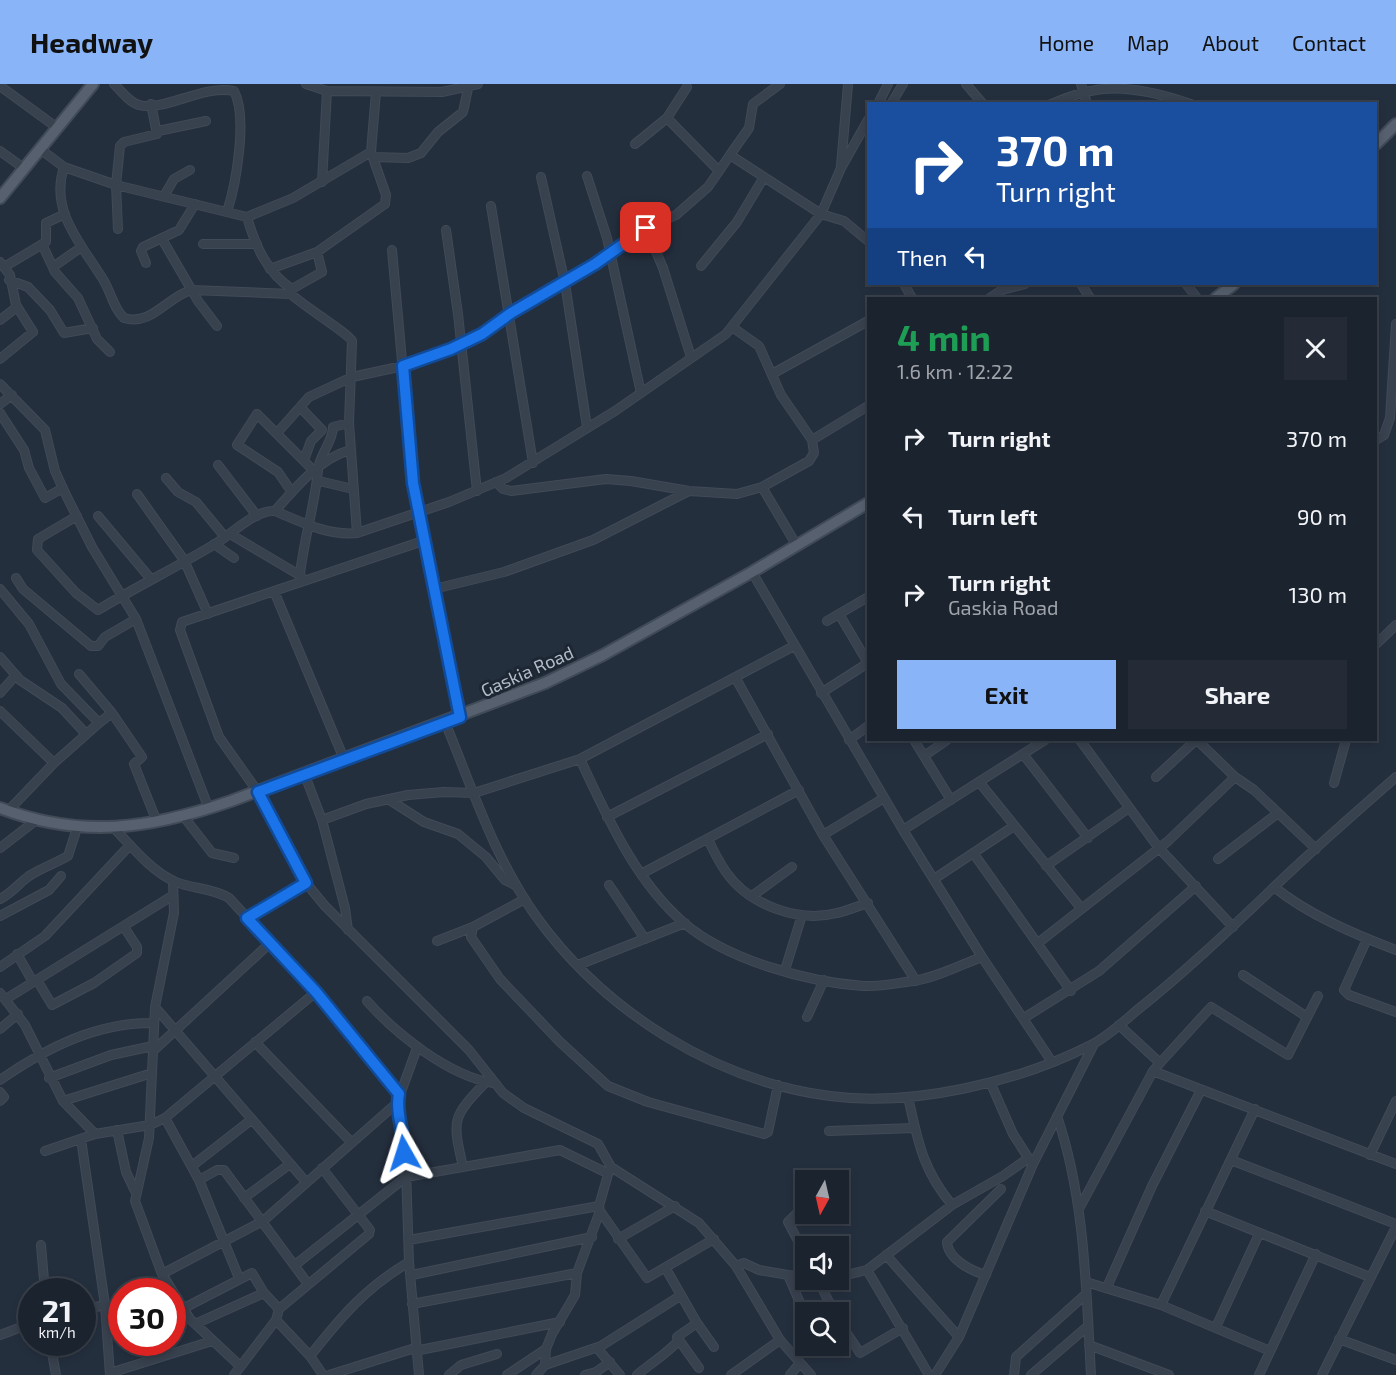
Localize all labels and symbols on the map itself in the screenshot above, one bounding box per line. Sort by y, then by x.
pin [620,202,671,253]
street label: Gaskia Road [477,641,577,701]
position arrow [372,1121,436,1185]
north arrow [795,1170,849,1224]
speed limit sign: 30 [108,1278,186,1356]

